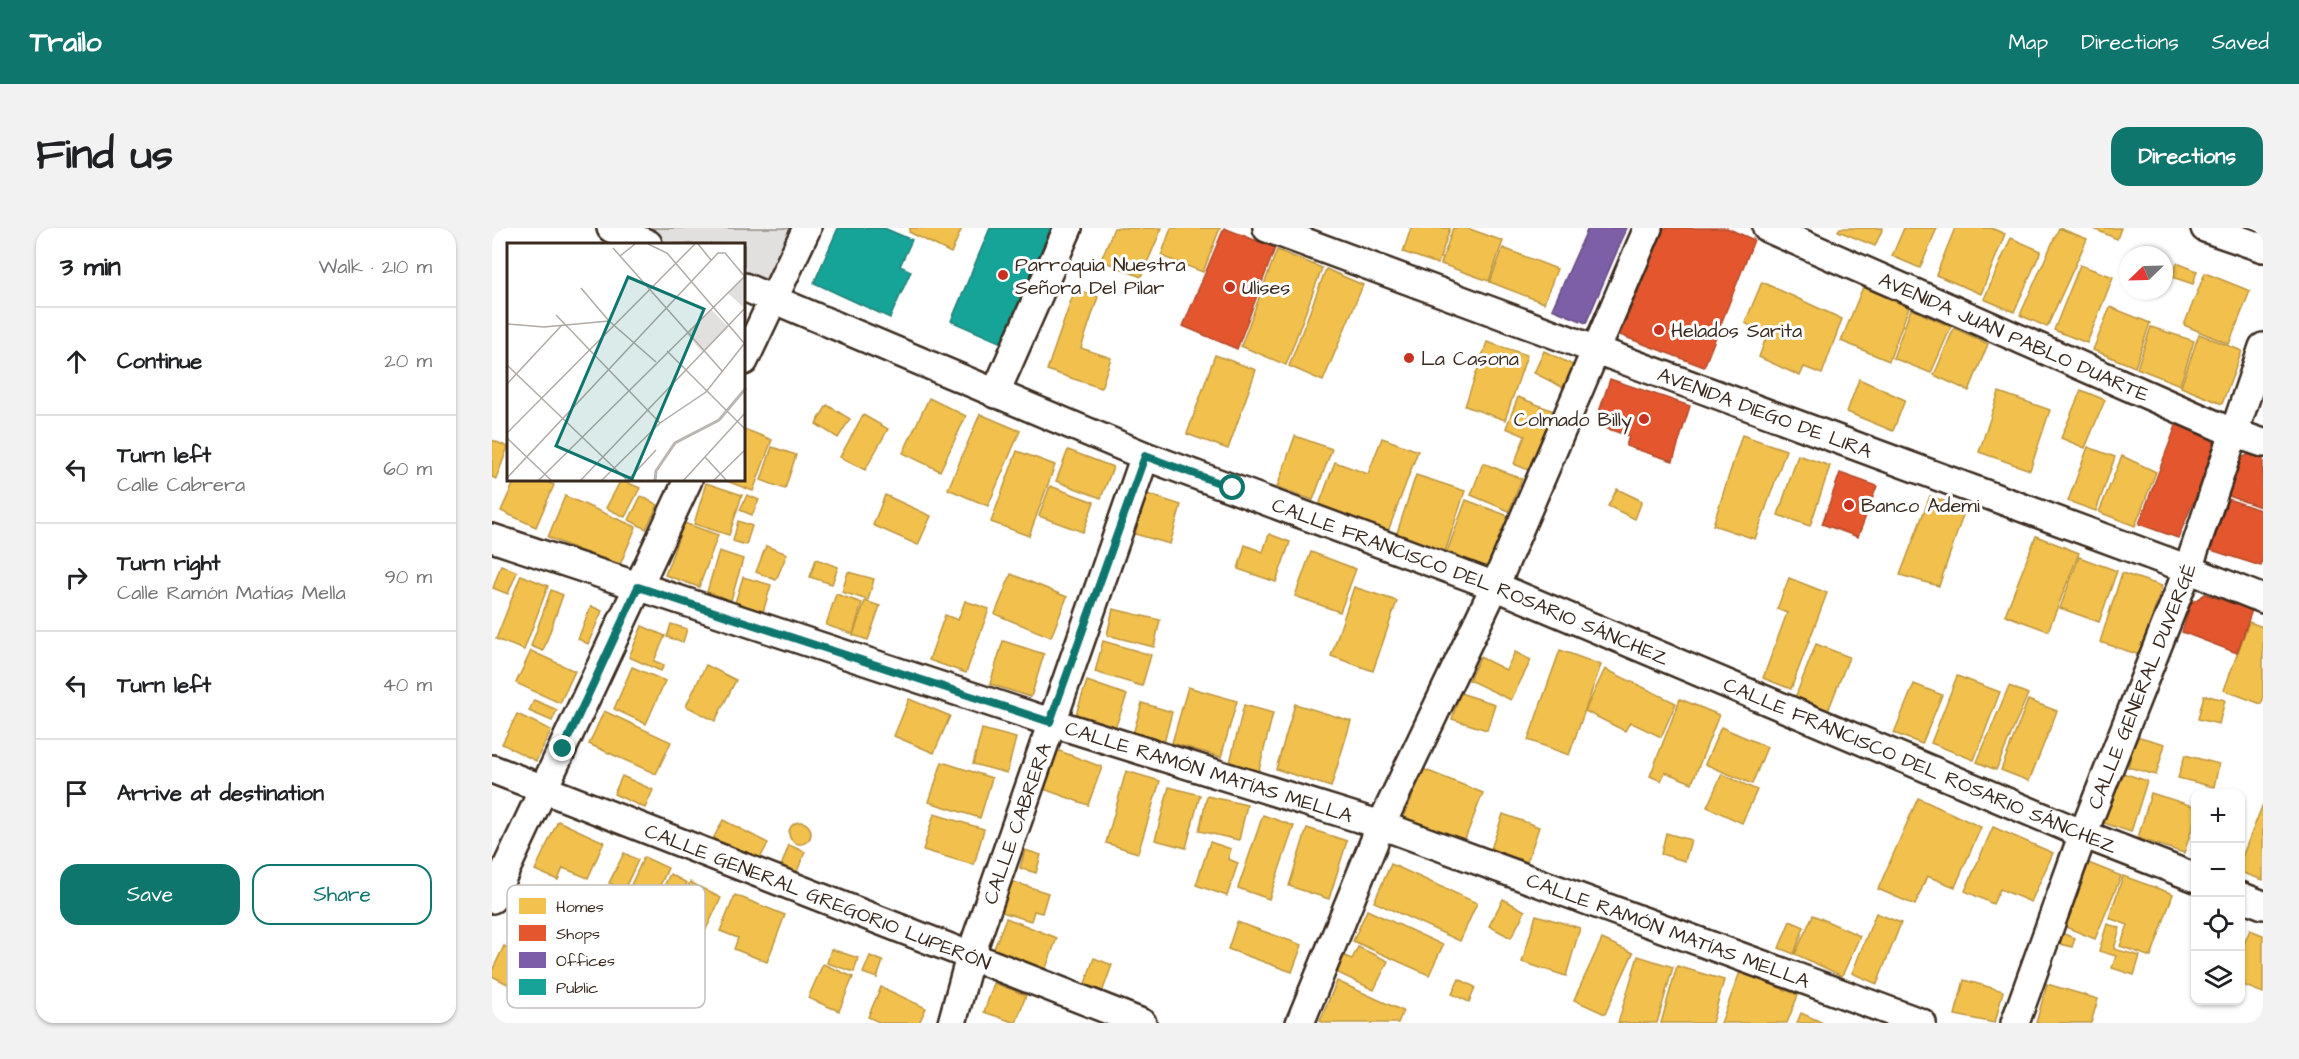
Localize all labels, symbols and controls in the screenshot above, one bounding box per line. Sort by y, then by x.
text: Trailo [30,23,102,62]
text: Map [2008,28,2048,57]
text: Directions [2081,28,2179,57]
text: Saved [2212,28,2269,57]
text: Find us [36,127,173,185]
button: Directions [2111,127,2263,186]
inset map [507,243,746,482]
north arrow [2119,246,2173,300]
text: 3 min [60,249,121,285]
place label: Parroquia Nuestra Señora Del Pilar [1015,251,1186,302]
text: Walk · 210 m [319,253,432,281]
street label: AVENIDA JUAN PABLO DUARTE [1874,266,2153,409]
marker: Parroquia Nuestra Señora Del Pilar [996,268,1010,282]
place label: Ulises [1242,274,1290,302]
marker: Ulises [1223,280,1237,294]
place label: Helados Sarita [1671,317,1802,345]
marker: Helados Sarita [1652,323,1666,337]
icon: ahead [60,345,93,378]
place label: La Casona [1421,345,1519,373]
text: Continue [117,346,202,377]
text: 20 m [384,347,432,375]
marker: La Casona [1402,351,1416,365]
street label: AVENIDA DIEGO DE LIRA [1654,361,1876,466]
place label: Colmado Billy [1514,406,1632,435]
marker: Colmado Billy [1637,412,1651,426]
text: Turn left [117,440,211,471]
icon: left [60,453,93,486]
text: 60 m [383,455,432,483]
text: Calle Cabrera [117,471,245,499]
route start [1219,474,1245,500]
street label: CALLE FRANCISCO DEL ROSARIO SÁNCHEZ [1268,491,1673,673]
place label: Banco Ademi [1861,492,1980,520]
marker: Banco Ademi [1842,498,1856,512]
text: Turn right [117,548,220,579]
street label: CALLE GENERAL DUVERGÉ [2081,559,2204,813]
icon: right [60,561,93,594]
text: 90 m [384,563,432,591]
text: Calle Ramón Matías Mella [117,579,346,607]
icon: left [60,669,93,702]
text: Turn left [117,670,211,701]
text: 40 m [382,671,432,699]
street label: CALLE FRANCISCO DEL ROSARIO SÁNCHEZ [1719,671,2121,861]
street label: CALLE RAMÓN MATÍAS MELLA [1061,715,1356,830]
route end [549,735,575,761]
street label: CALLE CABRERA [977,739,1059,908]
icon: arrive [60,777,93,810]
text: Arrive at destination [117,778,324,809]
map controls [2191,789,2245,1005]
button: + [2191,789,2245,843]
street label: CALLE GENERAL GREGORIO LUPERÓN [640,817,995,978]
button: − [2191,843,2245,897]
button: Save [60,864,240,925]
button: Share [252,864,432,925]
street label: CALLE RAMÓN MATÍAS MELLA [1522,866,1813,996]
legend [507,885,705,1008]
text: Homes [556,896,604,918]
button: locate [2191,897,2245,951]
text: Shops [556,923,600,945]
text: Offices [556,950,615,972]
button: layers [2191,951,2245,1005]
text: Public [556,977,598,999]

